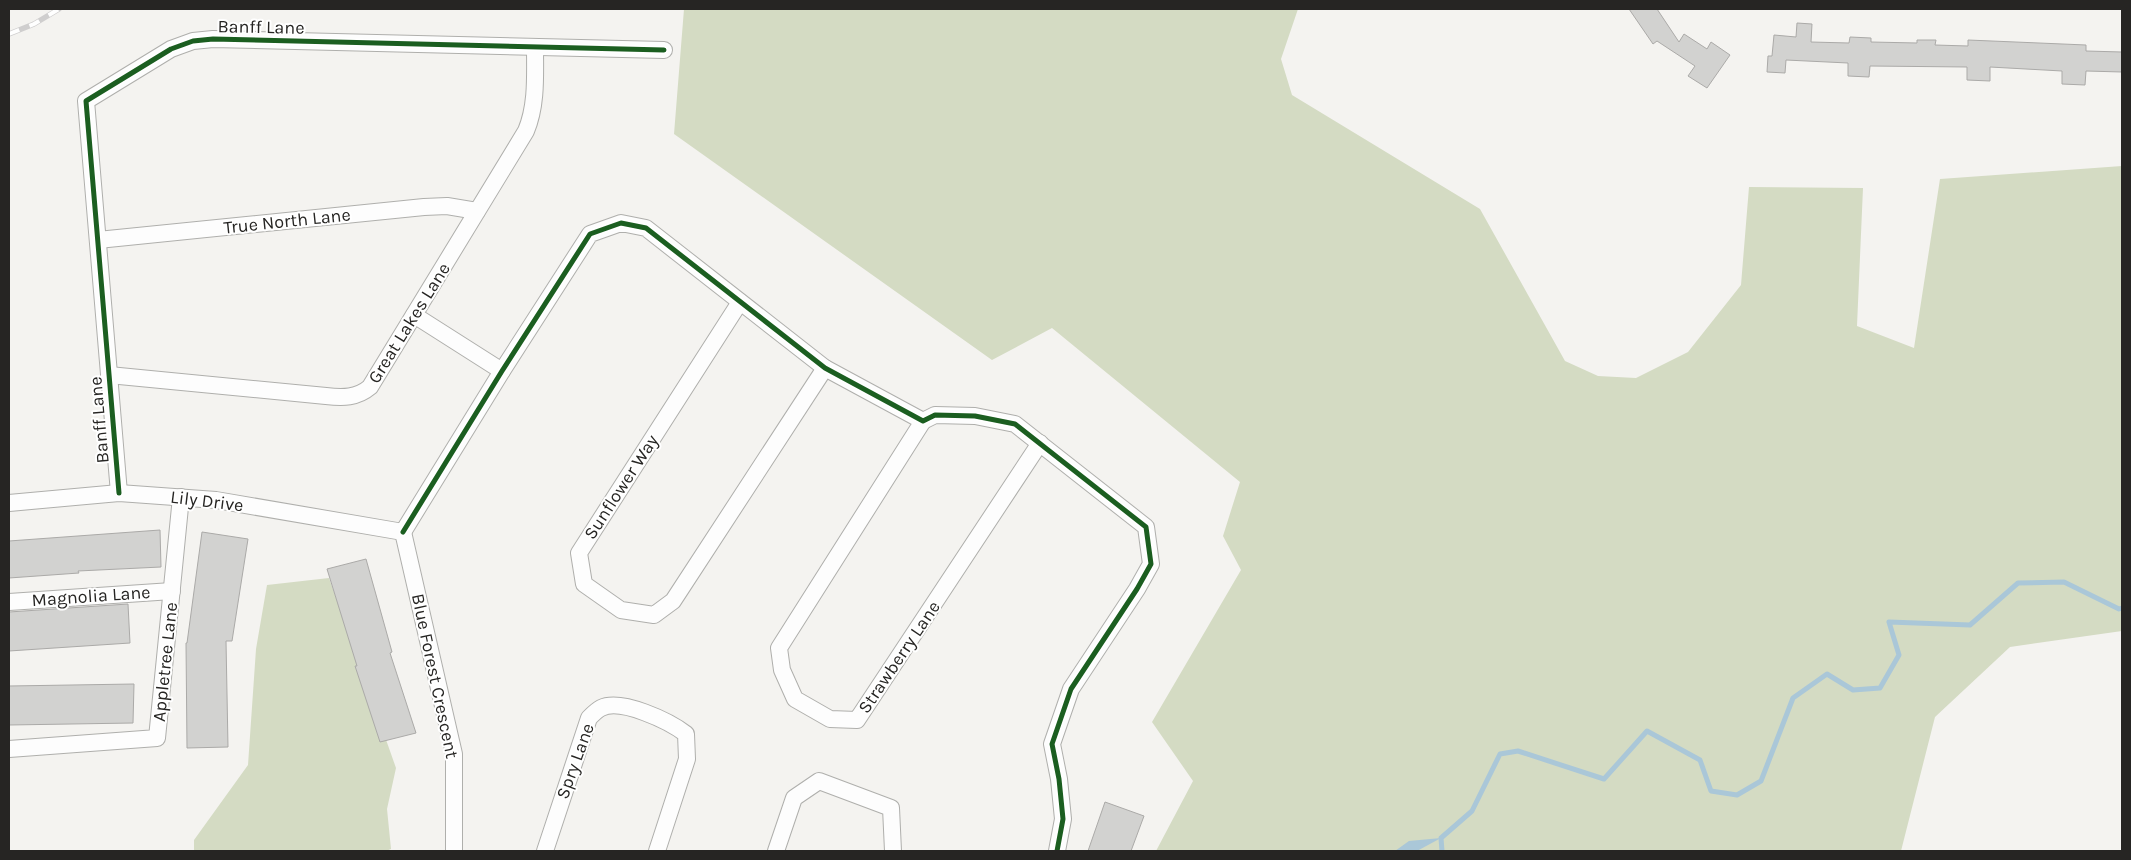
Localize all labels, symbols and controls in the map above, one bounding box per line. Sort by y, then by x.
street label: Banff Lane [217,15,305,39]
street label: True North Lane [222,203,352,239]
street label: Great Lakes Lane [363,259,455,387]
street label: Banff Lane [84,376,114,464]
street label: Sunflower Way [579,430,663,544]
street label: Lily Drive [169,486,245,516]
street label: Magnolia Lane [31,581,151,611]
street label: Blue Forest Crescent [407,592,463,761]
street label: Strawberry Lane [853,596,945,718]
street label: Appletree Lane [148,601,182,723]
street label: Spry Lane [551,720,599,802]

